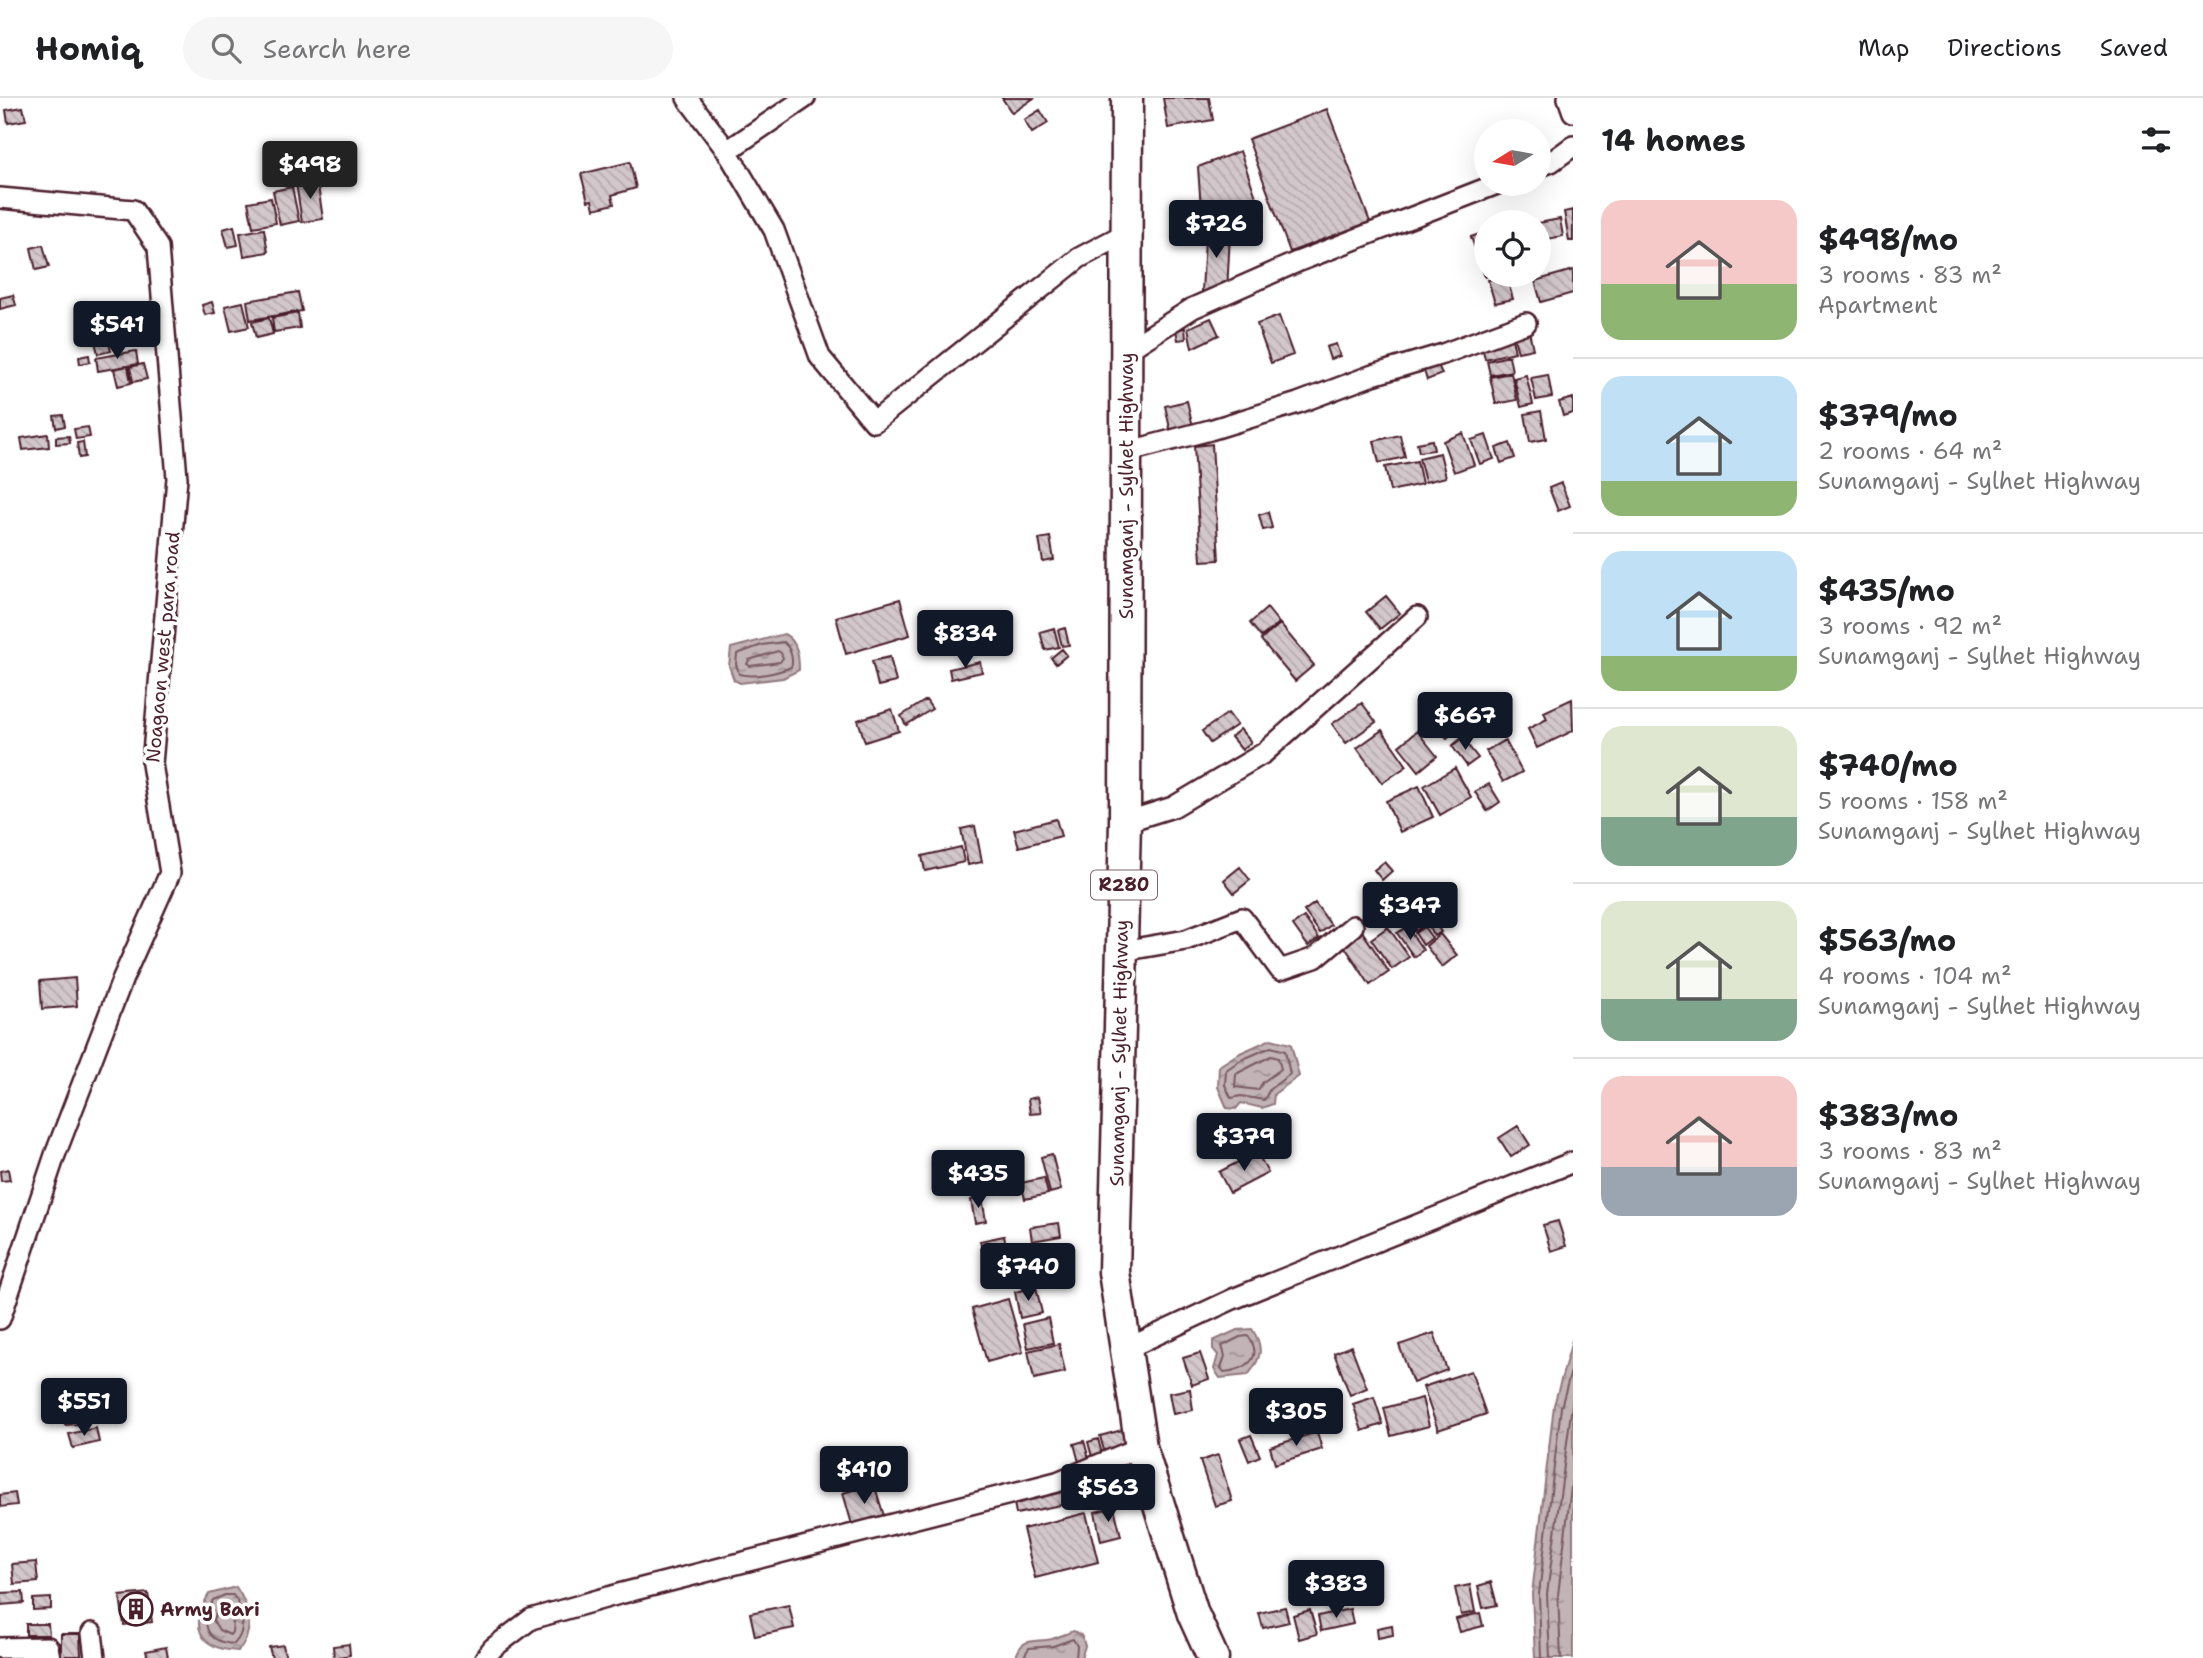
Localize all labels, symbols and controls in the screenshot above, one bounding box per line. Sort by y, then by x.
search box [183,17,673,80]
text: Homiq [35,26,141,71]
icon: search [207,29,245,67]
text: Search here [263,31,411,66]
text: Map [1858,32,1909,64]
text: Directions [1947,32,2062,64]
text: Saved [2100,32,2168,64]
north arrow [1474,119,1550,196]
map controls [1474,119,1551,287]
text: 14 homes [1601,120,1746,161]
icon: filters [2137,121,2175,159]
pin: $498 [269,141,351,201]
text: $498 [278,149,342,179]
pin: $726 [1175,200,1257,260]
text: $726 [1185,208,1247,238]
button: locate [1474,210,1551,287]
text: $498/mo [1818,219,1958,260]
icon: home [1657,228,1741,312]
text: 3 rooms · 83 m² [1818,260,2002,290]
text: Apartment [1818,290,1938,320]
pin: $541 [76,302,158,361]
text: $541 [89,309,145,339]
street label: Sunamganj - Sylhet Highway [1114,353,1139,619]
text: $379/mo [1818,395,1958,436]
icon: home [1657,404,1741,488]
text: 2 rooms · 64 m² [1818,436,2002,466]
text: Sunamganj - Sylhet Highway [1818,466,2141,496]
street label: Noagaon west para road [140,530,186,764]
text: $435/mo [1818,570,1955,611]
icon: home [1657,579,1741,663]
pin: $834 [924,610,1006,670]
text: 3 rooms · 92 m² [1818,611,2002,641]
text: $834 [933,618,997,648]
text: Sunamganj - Sylhet Highway [1818,641,2141,671]
pin: $667 [1424,692,1506,752]
text: $667 [1434,700,1496,730]
text: $740/mo [1818,745,1958,786]
icon: home [1657,754,1741,838]
text: 5 rooms · 158 m² [1818,786,2008,816]
text: Sunamganj - Sylhet Highway [1818,816,2141,846]
road number: R280 [1091,870,1157,900]
pin: $347 [1369,882,1451,942]
text: $347 [1379,890,1441,920]
street label: Sunamganj - Sylhet Highway [1104,919,1134,1187]
text: $563/mo [1818,920,1956,961]
icon: home [1657,929,1741,1013]
text: 4 rooms · 104 m² [1818,961,2011,991]
text: Sunamganj - Sylhet Highway [1818,991,2141,1021]
text: $383/mo [1818,1095,1958,1136]
icon: home [1657,1104,1741,1188]
pin: $379 [1203,1114,1285,1173]
text: $379 [1213,1121,1275,1151]
text: 3 rooms · 83 m² [1818,1136,2002,1166]
pin: $435 [937,1150,1019,1210]
text: $435 [948,1158,1008,1188]
text: Sunamganj - Sylhet Highway [1818,1166,2141,1196]
pin: $740 [987,1244,1069,1303]
text: $740 [996,1251,1060,1281]
pin: $551 [43,1378,125,1438]
text: $551 [57,1386,111,1416]
pin: $305 [1255,1388,1337,1448]
text: $305 [1265,1396,1327,1426]
pin: $410 [823,1446,905,1506]
text: $410 [836,1454,892,1484]
pin: $563 [1067,1464,1149,1524]
text: $563 [1077,1472,1139,1502]
pin: $383 [1295,1560,1377,1620]
text: $383 [1304,1568,1368,1598]
building icon: Army Bari [117,1590,155,1628]
place label: Army Bari [160,1597,260,1622]

